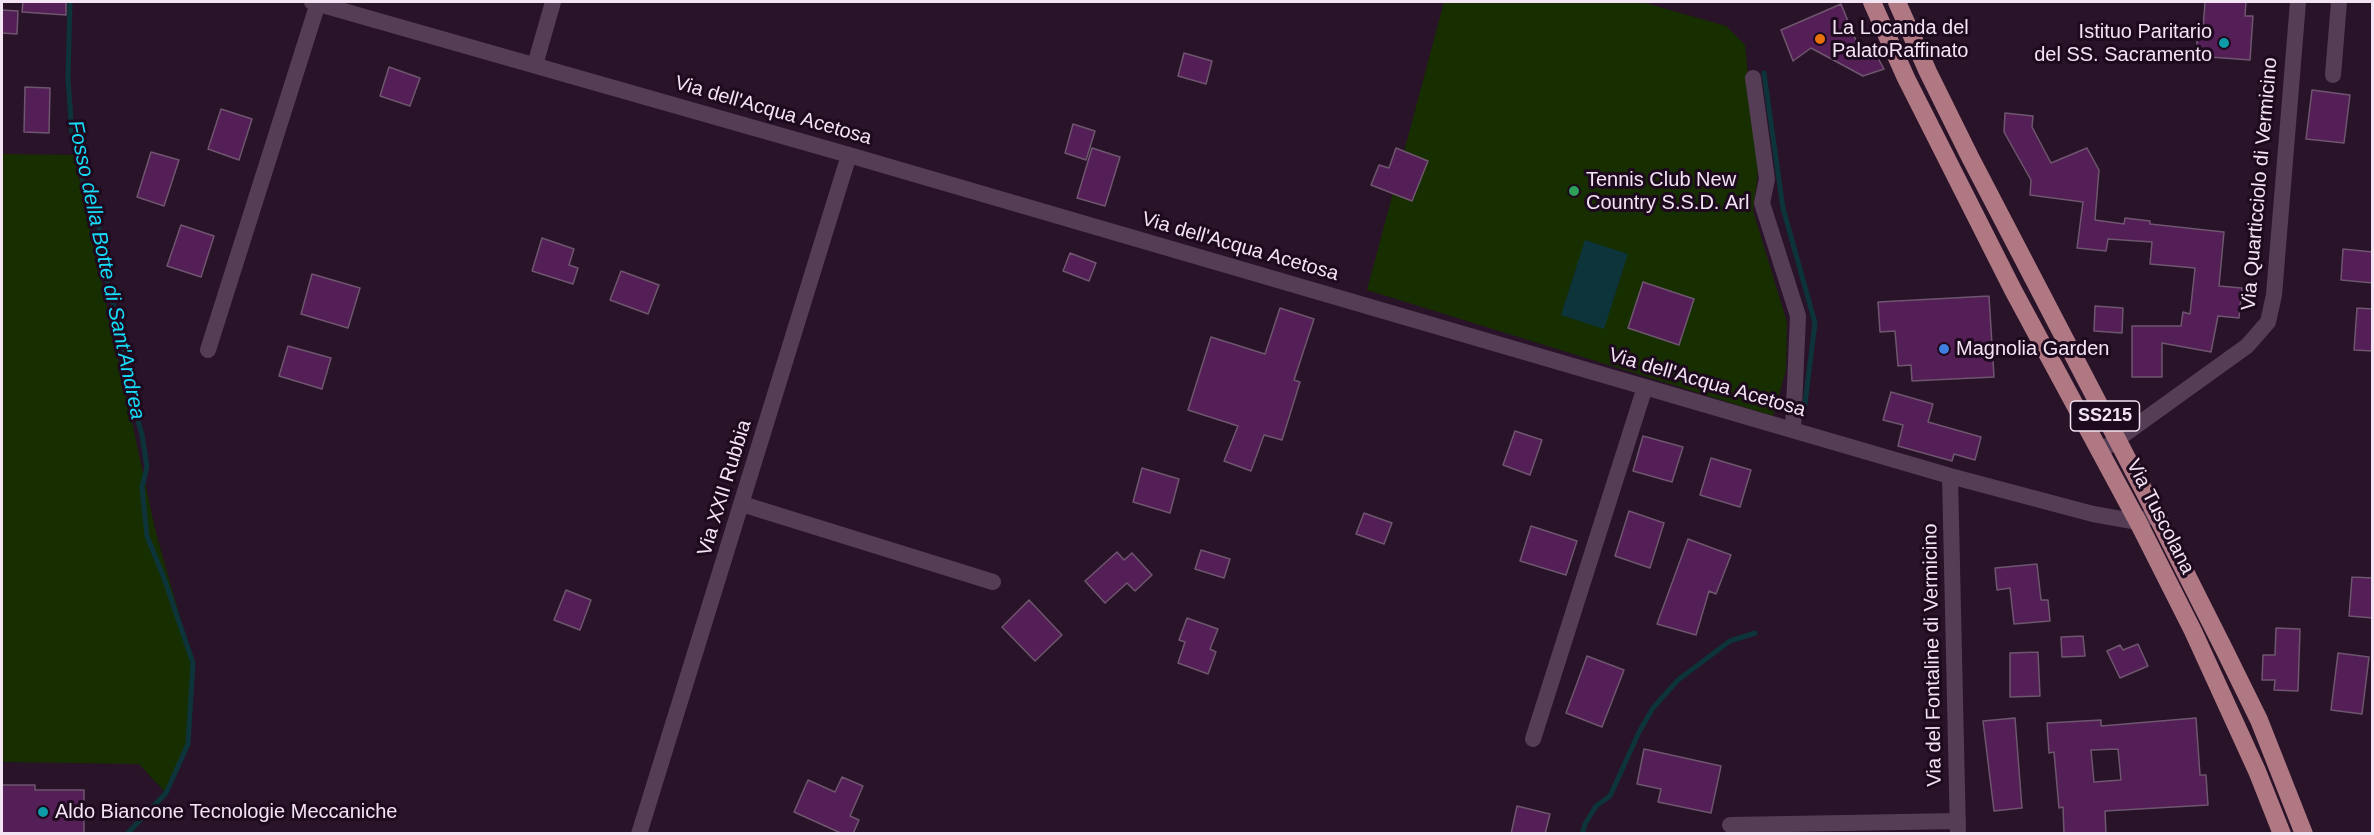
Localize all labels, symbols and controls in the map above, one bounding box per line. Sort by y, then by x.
place label: La Locanda del PalatoRaffinato [1832,16,1969,63]
place label: Istituo Paritario del SS. Sacramento [2034,20,2212,67]
marker: La Locanda del PalatoRaffinato [1813,32,1827,46]
marker: Istituo Paritario del SS. Sacramento [2217,36,2231,50]
street label: Via Quarticciolo di Vermicino [2237,56,2283,312]
street label: Via dell'Acqua Acetosa [672,71,874,151]
water label: Fosso della Botte di Sant'Andrea [62,118,150,422]
place label: Tennis Club New Country S.S.D. Arl [1586,168,1749,215]
marker: Tennis Club New Country S.S.D. Arl [1567,184,1581,198]
street label: Via dell'Acqua Acetosa [1139,207,1341,287]
place label: Magnolia Garden [1956,337,2109,361]
marker: Magnolia Garden [1937,342,1951,356]
street label: Via dell'Acqua Acetosa [1606,343,1808,423]
road number: SS215 [2070,401,2140,431]
street label: Via XXII Rubbia [693,417,757,559]
street label: Via Tuscolana [2121,456,2199,578]
street label: Via del Fontaline di Vermicino [1919,523,1947,787]
place label: Aldo Biancone Tecnologie Meccaniche [55,800,397,824]
marker: Aldo Biancone Tecnologie Meccaniche [36,805,50,819]

